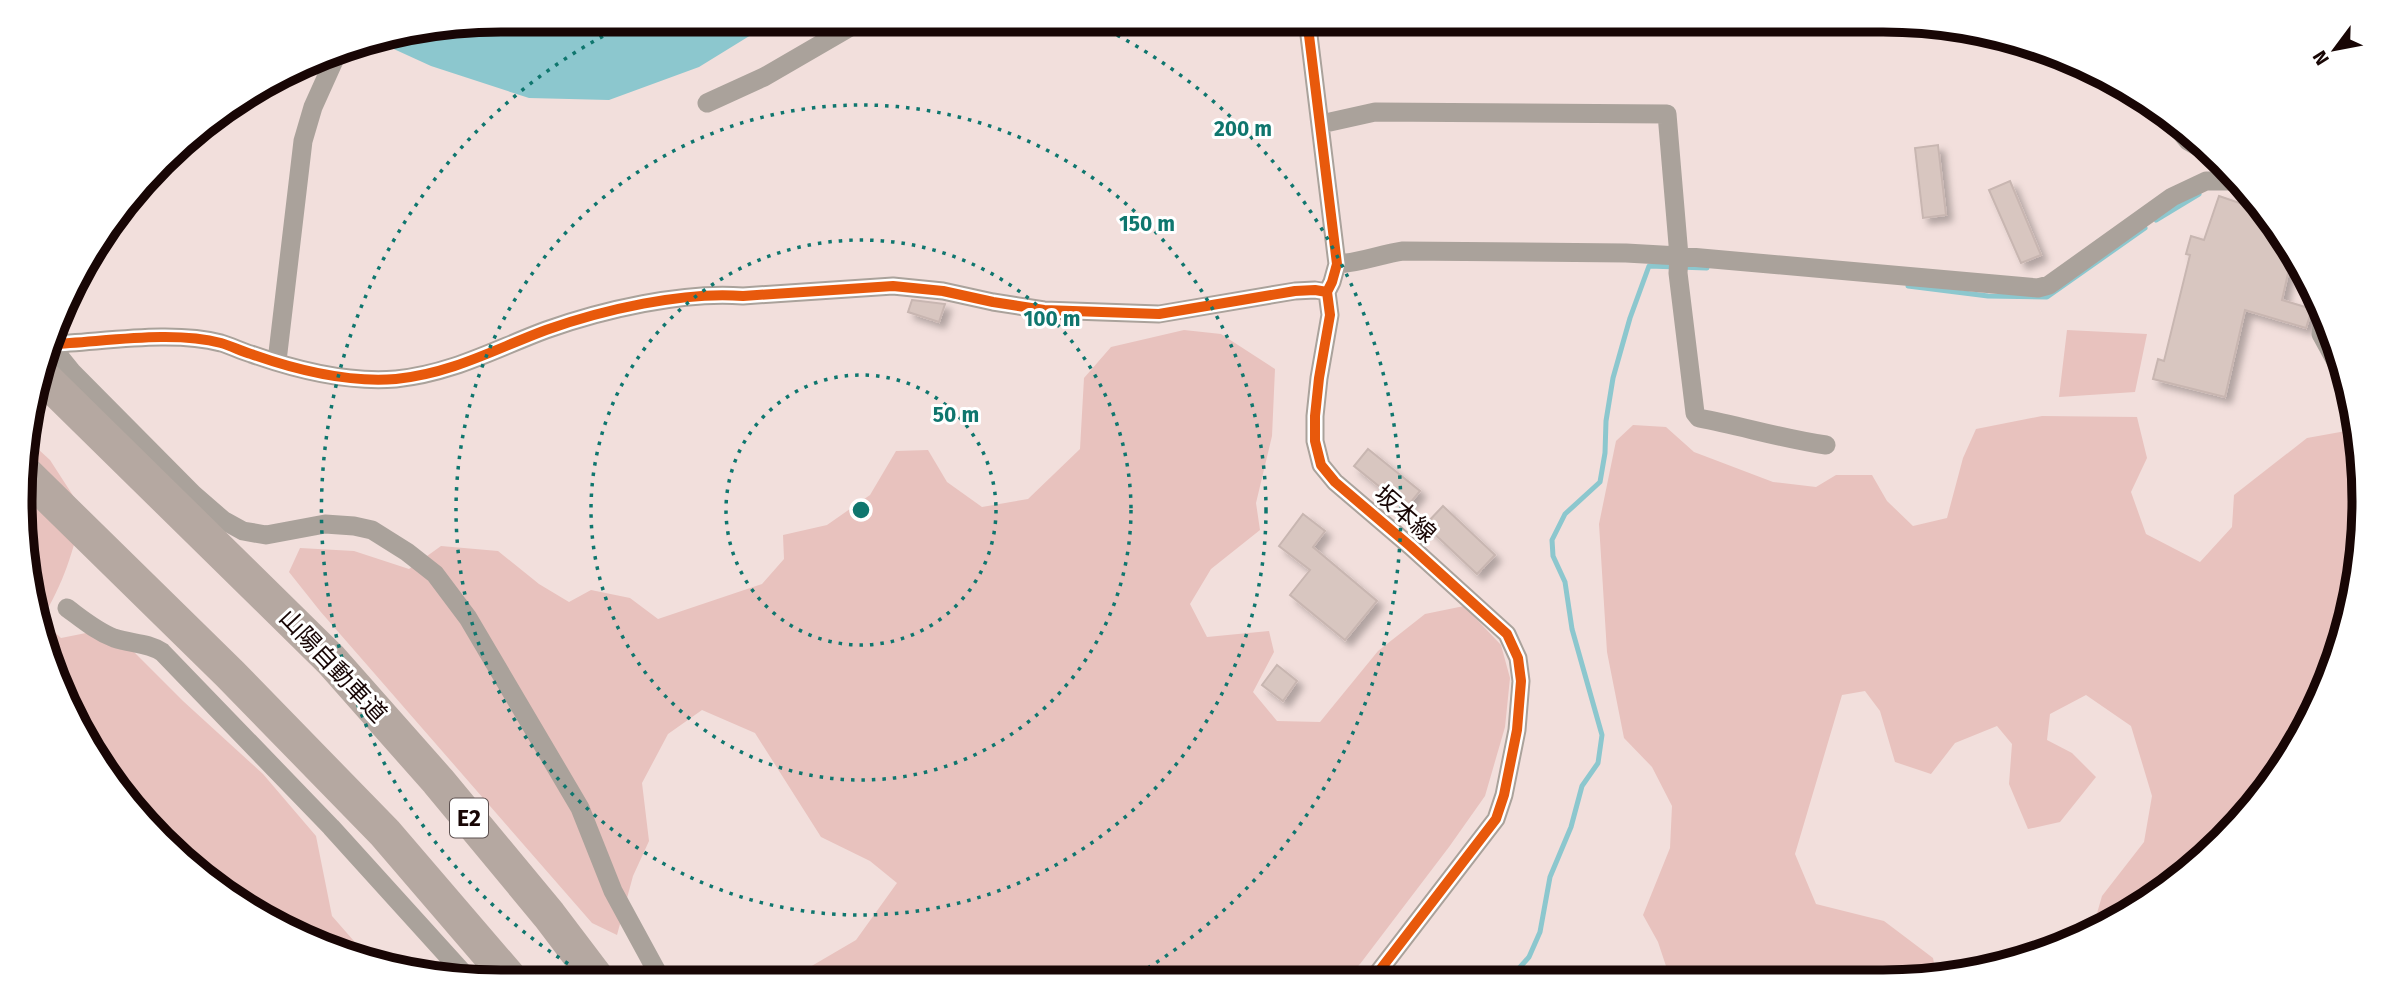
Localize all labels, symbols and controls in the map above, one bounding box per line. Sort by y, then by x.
north arrow [2300,14,2370,84]
text: N [2308,46,2334,69]
text: 200 m [1214,116,1272,142]
text: 150 m [1119,211,1175,237]
text: 100 m [1023,306,1081,332]
text: 50 m [933,402,979,428]
street label: 坂本線 [1369,480,1441,548]
centre of rings [849,498,873,522]
street label: 山陽自動車道 [274,604,392,728]
road number: E2 [450,798,488,838]

